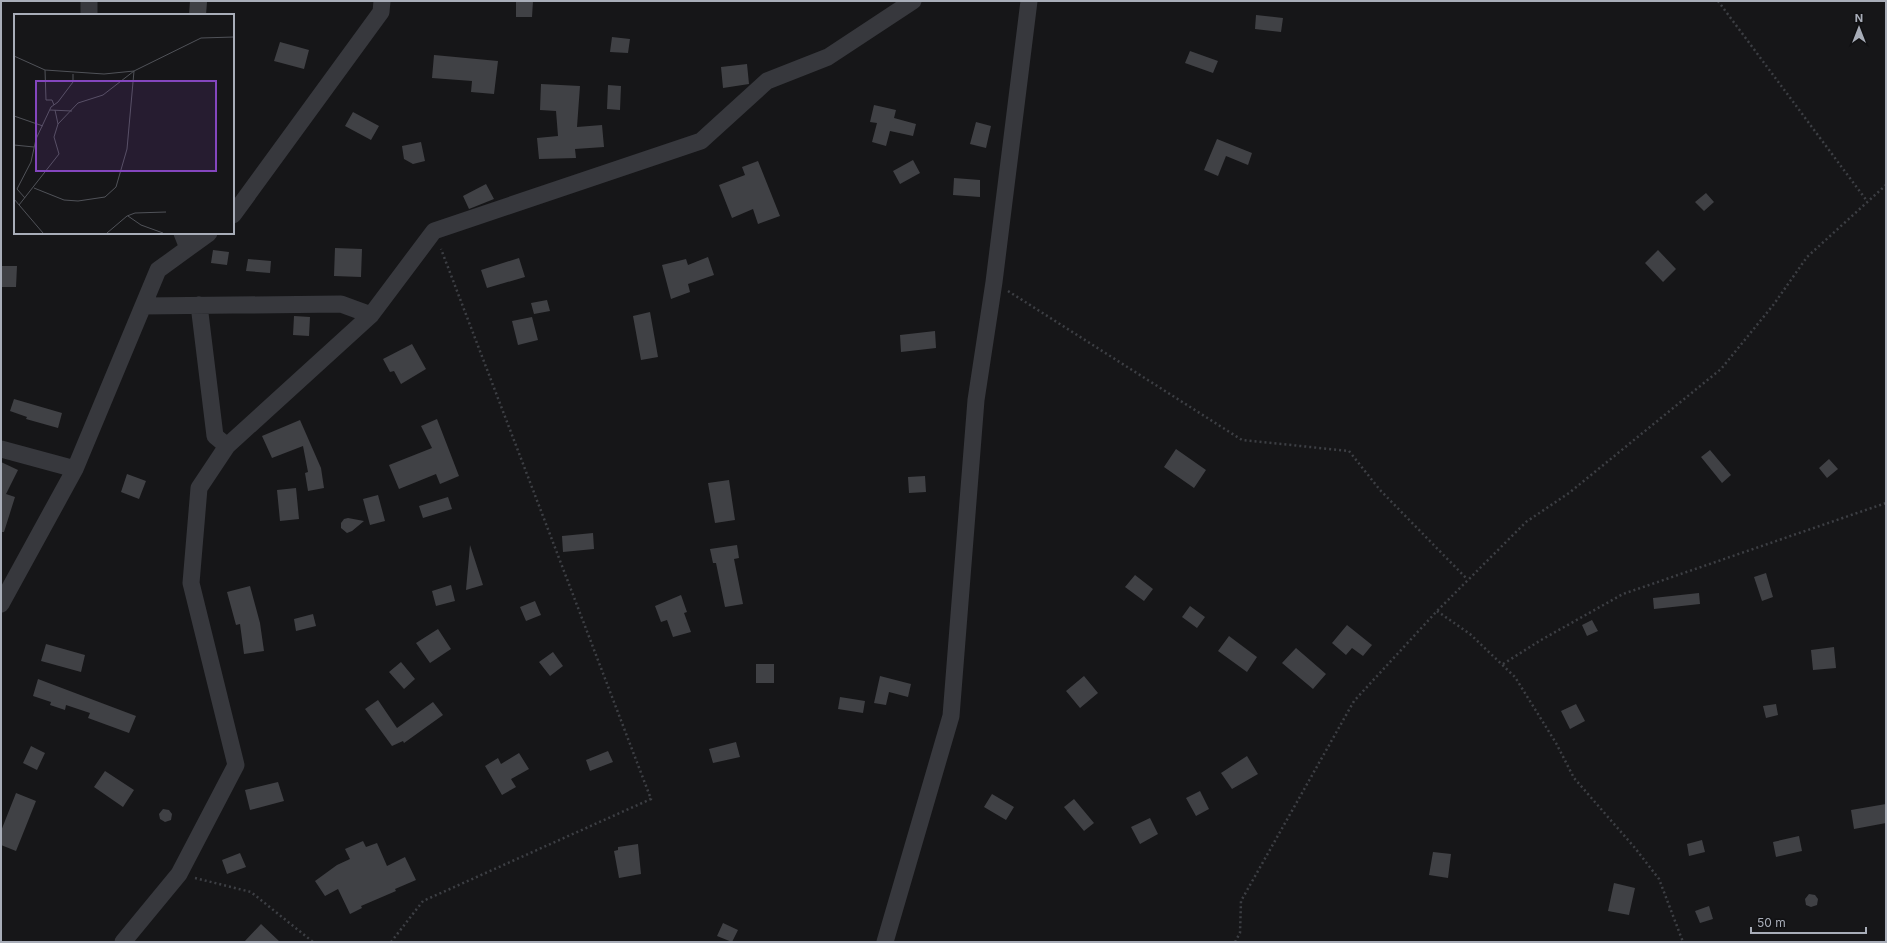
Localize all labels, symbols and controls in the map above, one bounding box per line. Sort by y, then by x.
north arrow [1839,8,1879,48]
text: N [1855,11,1863,25]
inset map [14,14,234,234]
scale bar [1751,909,1866,935]
text: 50 m [1757,915,1786,930]

